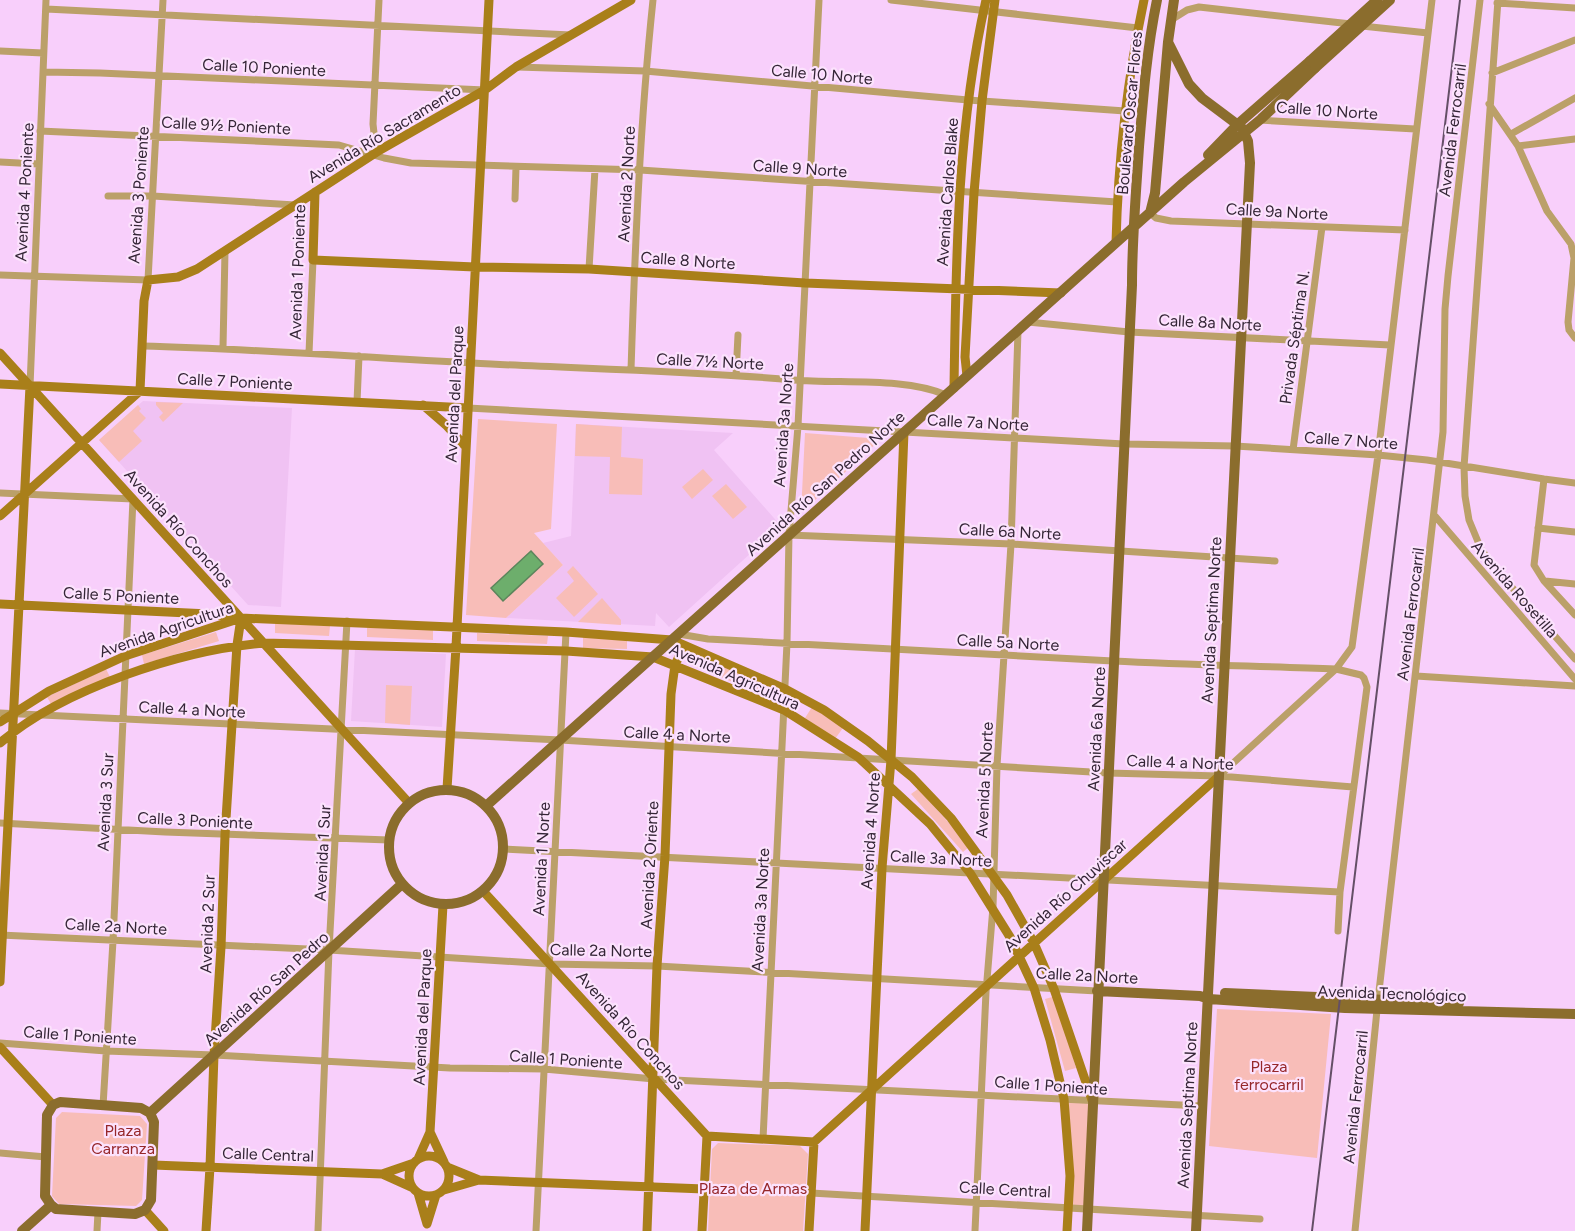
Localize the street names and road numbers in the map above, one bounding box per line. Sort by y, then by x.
street label: Boulevard Oscar Flores [1113,30,1146,196]
street label: Calle 10 Poniente [202,55,326,80]
street label: Calle 10 Norte [770,61,874,88]
street label: Avenida Ferrocarril [1435,62,1470,198]
street label: Avenida Río Sacramento [304,80,464,187]
street label: Calle 10 Norte [1275,97,1379,124]
street label: Calle 9½ Poniente [161,113,291,138]
street label: Avenida Carlos Blake [933,117,962,267]
street label: Avenida 4 Poniente [11,122,38,262]
street label: Avenida 3 Poniente [124,125,153,264]
street label: Avenida 2 Norte [614,125,639,243]
street label: Calle 9 Norte [752,156,848,181]
street label: Calle 9a Norte [1225,199,1329,224]
street label: Avenida 1 Poniente [286,204,309,340]
street label: Calle 8 Norte [640,248,736,273]
street label: Privada Séptima N. [1276,269,1313,405]
street label: Calle 8a Norte [1158,310,1262,335]
street label: Avenida del Parque [441,325,468,463]
street label: Calle 7½ Norte [656,349,764,374]
street label: Avenida 3a Norte [770,362,797,488]
street label: Calle 7 Poniente [177,369,293,394]
street label: Avenida Río San Pedro Norte [742,407,909,560]
street label: Calle 7a Norte [927,410,1030,435]
street label: Calle 7 Norte [1304,428,1399,453]
street label: Avenida Río Conchos [120,465,237,591]
street label: Calle 6a Norte [958,519,1062,544]
street label: Avenida Septima Norte [1198,536,1225,704]
street label: Avenida Rosetilla [1467,537,1562,642]
street label: Avenida Ferrocarril [1393,546,1428,682]
street label: Calle 5 Poniente [63,583,180,608]
street label: Avenida Agricultura [97,598,236,661]
street label: Calle 5a Norte [956,630,1060,655]
street label: Avenida Agricultura [667,639,803,714]
street label: Avenida 6a Norte [1084,666,1109,792]
street label: Calle 4 a Norte [138,697,246,722]
street label: Avenida 5 Norte [972,721,997,839]
street label: Calle 4 a Norte [623,722,731,747]
street label: Calle 4 a Norte [1126,751,1234,774]
street label: Avenida 3 Sur [93,752,118,852]
street label: Avenida 4 Norte [857,772,884,890]
street label: Avenida 2 Oriente [637,800,662,930]
street label: Avenida 1 Norte [529,801,554,916]
street label: Avenida 1 Sur [310,804,335,902]
street label: Calle 3 Poniente [137,808,253,833]
street label: Avenida Río Chuviscar [1000,834,1131,956]
street label: Calle 3a Norte [890,846,993,871]
street label: Avenida 3a Norte [748,847,773,973]
street label: Avenida 2 Sur [196,874,219,974]
street label: Calle 2a Norte [64,914,168,939]
street label: Avenida Río San Pedro [200,927,333,1049]
street label: Calle 2a Norte [550,940,653,961]
street label: Avenida del Parque [409,948,436,1086]
street label: Calle 2a Norte [1035,963,1139,988]
street label: Avenida Río Conchos [572,967,689,1093]
street label: Avenida Tecnológico [1317,981,1467,1006]
street label: Avenida Septima Norte [1174,1021,1201,1189]
street label: Calle 1 Poniente [23,1022,137,1049]
street label: Avenida Ferrocarril [1339,1029,1372,1165]
street label: Calle 1 Poniente [509,1046,623,1073]
street label: Calle 1 Poniente [994,1072,1108,1099]
street label: Calle Central [222,1143,314,1166]
street label: Calle Central [959,1178,1051,1201]

